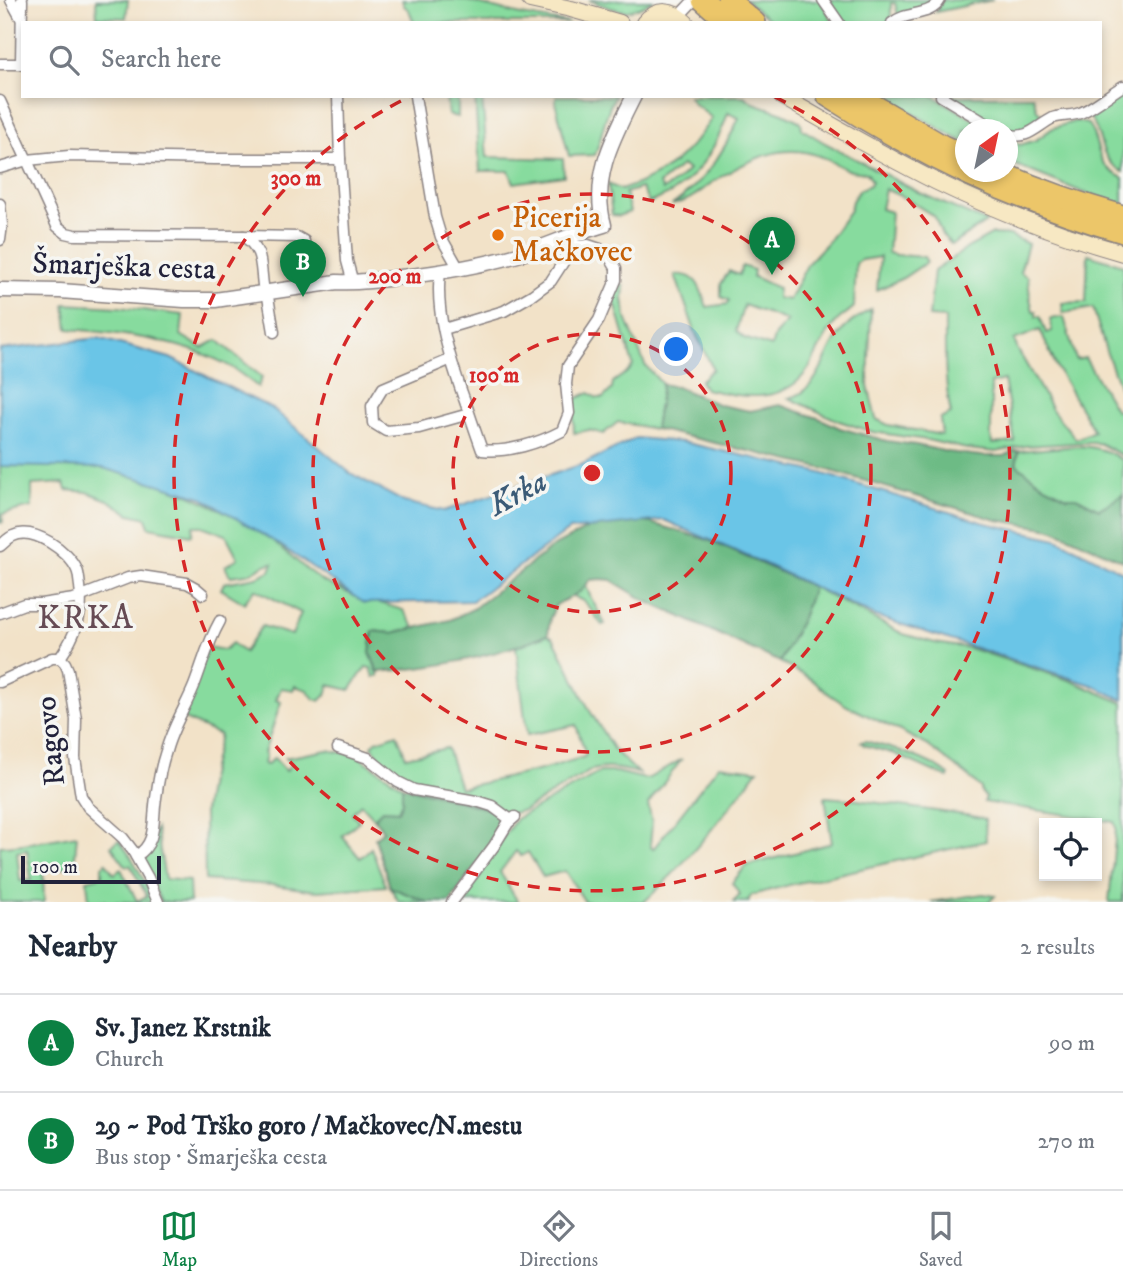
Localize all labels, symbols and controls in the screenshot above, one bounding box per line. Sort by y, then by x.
search box [21,21,1102,98]
icon: search [45,41,83,79]
text: Search here [101,43,221,76]
north arrow [955,119,1018,182]
text: 300 m [271,166,322,192]
place label: Picerija Mačkovec [512,200,633,271]
pin: A [749,217,795,275]
marker: Picerija Mačkovec [490,227,506,243]
pin: B [280,239,326,297]
street label: Šmarješka cesta [32,243,217,289]
text: 200 m [368,264,422,290]
your location [659,332,693,366]
text: 100 m [469,363,519,389]
centre of rings [580,461,604,485]
water label: Krka [481,462,554,526]
district label: KRKA [37,598,135,639]
street label: Ragovo [28,695,74,787]
map controls [1039,818,1102,881]
button: locate [1039,818,1102,881]
scale bar [21,853,161,885]
text: 100 m [32,856,78,879]
text: Nearby [28,929,117,966]
text: 2 results [1020,933,1095,962]
text: Sv. Janez Krstnik [95,1012,271,1045]
text: A [44,1029,58,1058]
text: 90 m [1049,1029,1095,1058]
text: Church [95,1045,164,1074]
text: 29 ~ Pod Trško goro / Mačkovec/N.mestu [95,1110,522,1143]
text: B [44,1127,58,1156]
text: 270 m [1038,1127,1095,1156]
text: Bus stop · Šmarješka cesta [95,1143,327,1172]
tab: Map [160,1207,198,1272]
tab: Directions [519,1207,598,1272]
tab: Saved [919,1207,963,1272]

